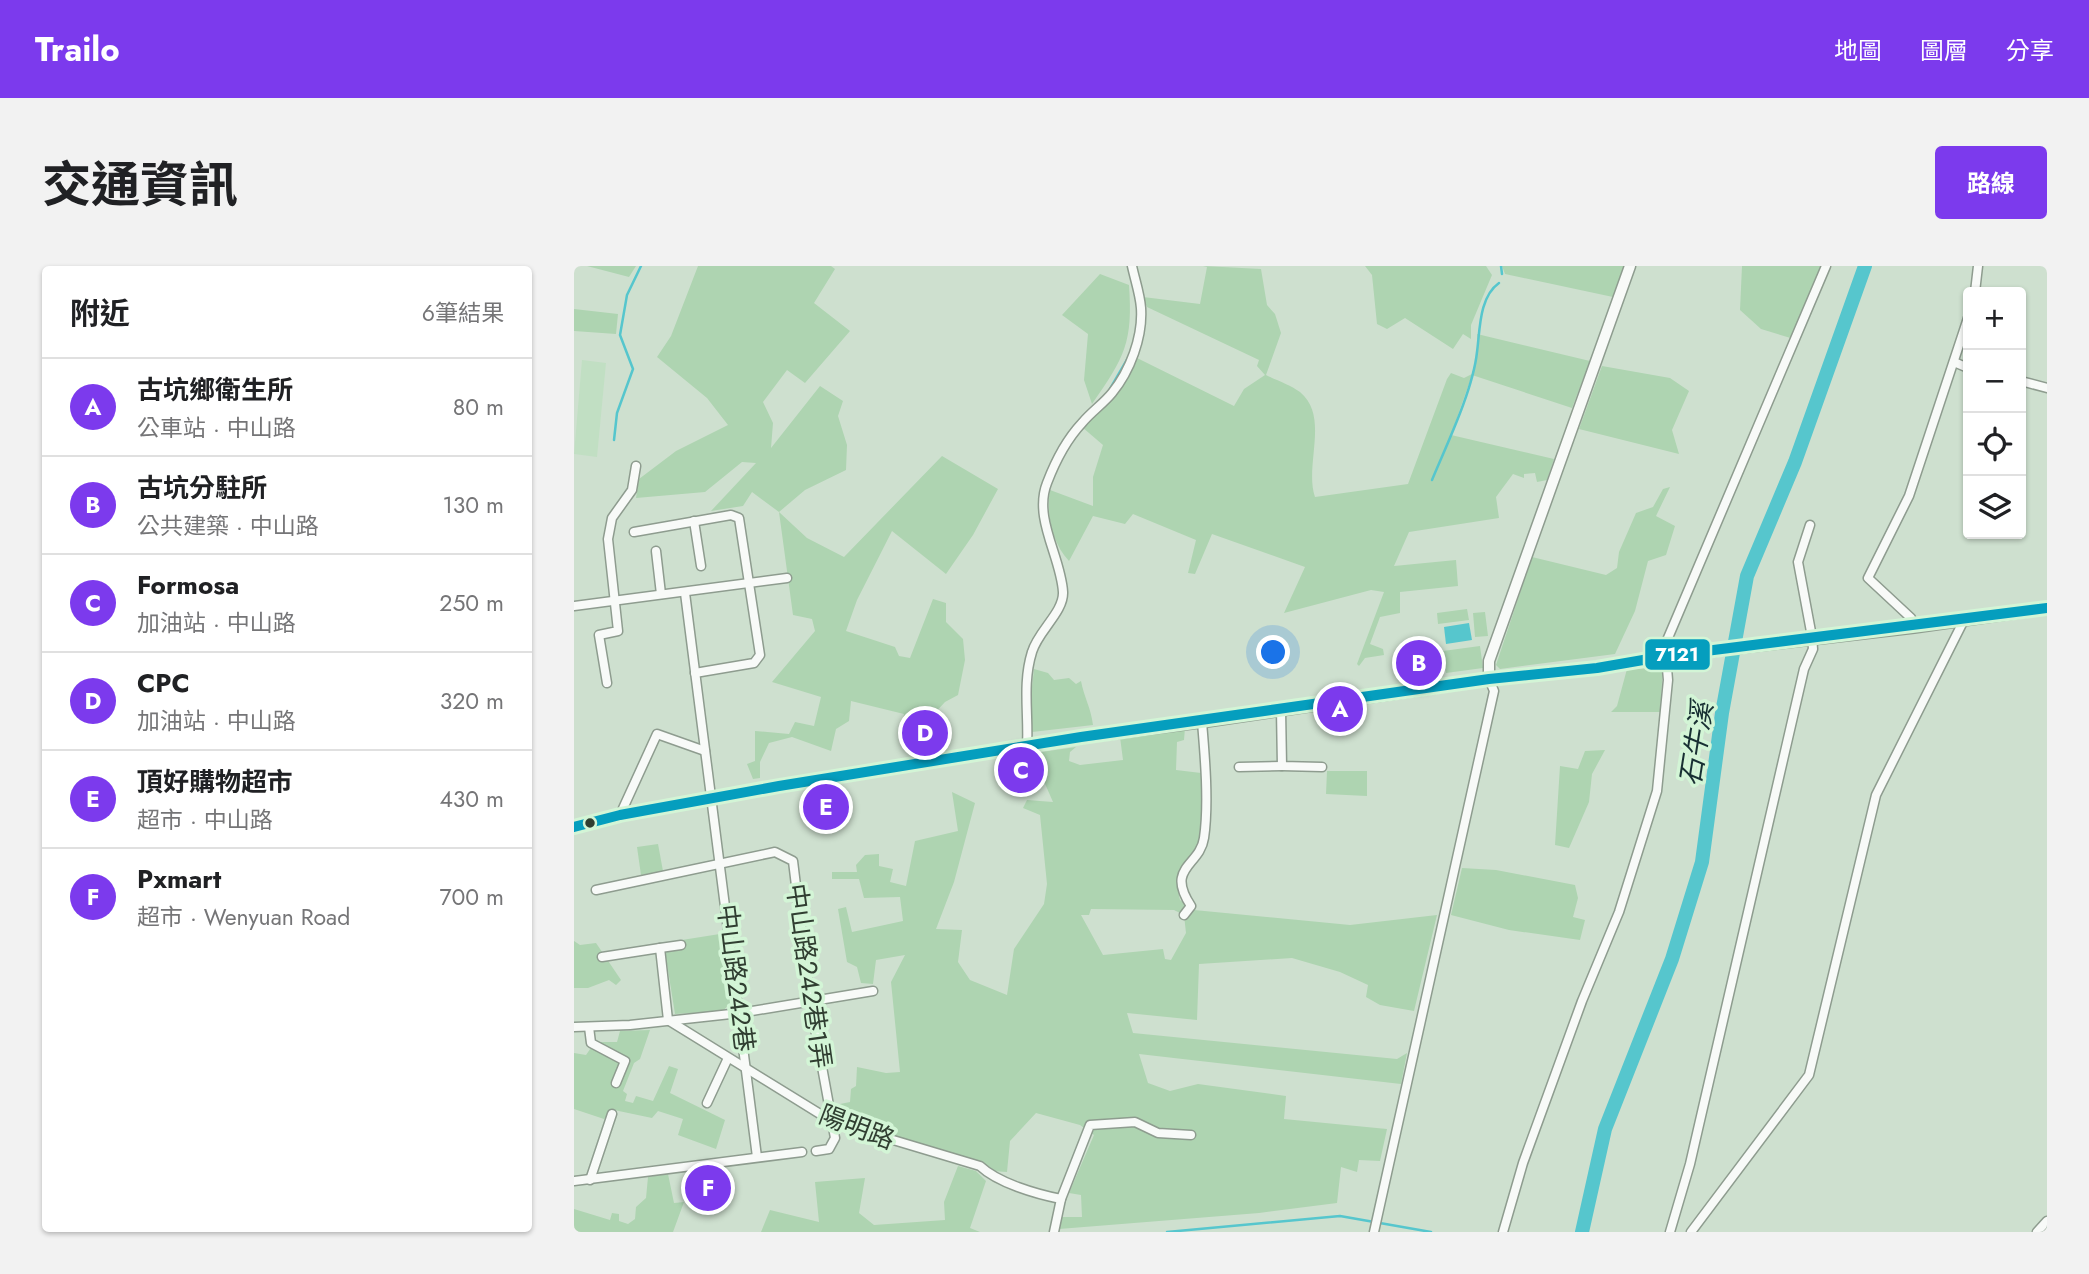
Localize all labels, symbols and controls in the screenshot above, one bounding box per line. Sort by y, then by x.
text: Trailo [35,26,120,73]
text: 地圖 [1834,33,1882,68]
text: 圖層 [1920,33,1968,68]
text: 分享 [2006,33,2054,68]
button: 路線 [1935,146,2047,219]
text: 交通資訊 [42,150,238,220]
map controls [1963,287,2026,539]
button: + [1963,287,2026,350]
text: 附近 [70,292,130,335]
text: 6筆結果 [422,296,504,330]
button: − [1963,350,2026,413]
text: 古坑鄉衛生所 [137,371,293,409]
text: A [85,390,101,424]
text: 80 m [453,390,504,424]
text: 公車站 · 中山路 [137,411,296,445]
button: locate [1963,413,2026,476]
text: 古坑分駐所 [137,469,267,507]
button: layers [1963,476,2026,539]
text: B [85,488,101,522]
text: 130 m [442,488,504,522]
text: 公共建築 · 中山路 [137,509,319,543]
text: Formosa [137,566,239,604]
text: C [85,586,101,620]
text: 250 m [439,586,504,620]
text: 加油站 · 中山路 [137,606,296,640]
your location [1256,635,1290,669]
pin: B [1396,637,1442,689]
line badge: 7121 [1644,638,1711,671]
text: 7121 [1655,641,1699,668]
text: CPC [137,664,190,702]
pin: A [1317,683,1363,735]
text: D [85,684,101,718]
text: 320 m [440,684,504,718]
water label: 石牛溪 [1670,695,1724,789]
text: 加油站 · 中山路 [137,704,296,738]
pin: D [902,707,948,759]
pin: C [998,744,1044,796]
text: 頂好購物超市 [137,763,293,801]
pin: E [803,781,849,833]
text: E [86,782,100,816]
text: 430 m [439,782,504,816]
text: 超市 · 中山路 [137,803,273,837]
unlabelled marker [583,816,597,830]
text: Pxmart [137,860,221,898]
text: F [87,880,99,914]
text: 700 m [439,880,504,914]
street label: 中山路242巷1弄 [777,881,841,1071]
text: 超市 · Wenyuan Road [137,900,350,934]
street label: 中山路242巷 [708,902,764,1054]
street label: 陽明路 [814,1095,900,1159]
pin: F [685,1162,731,1214]

